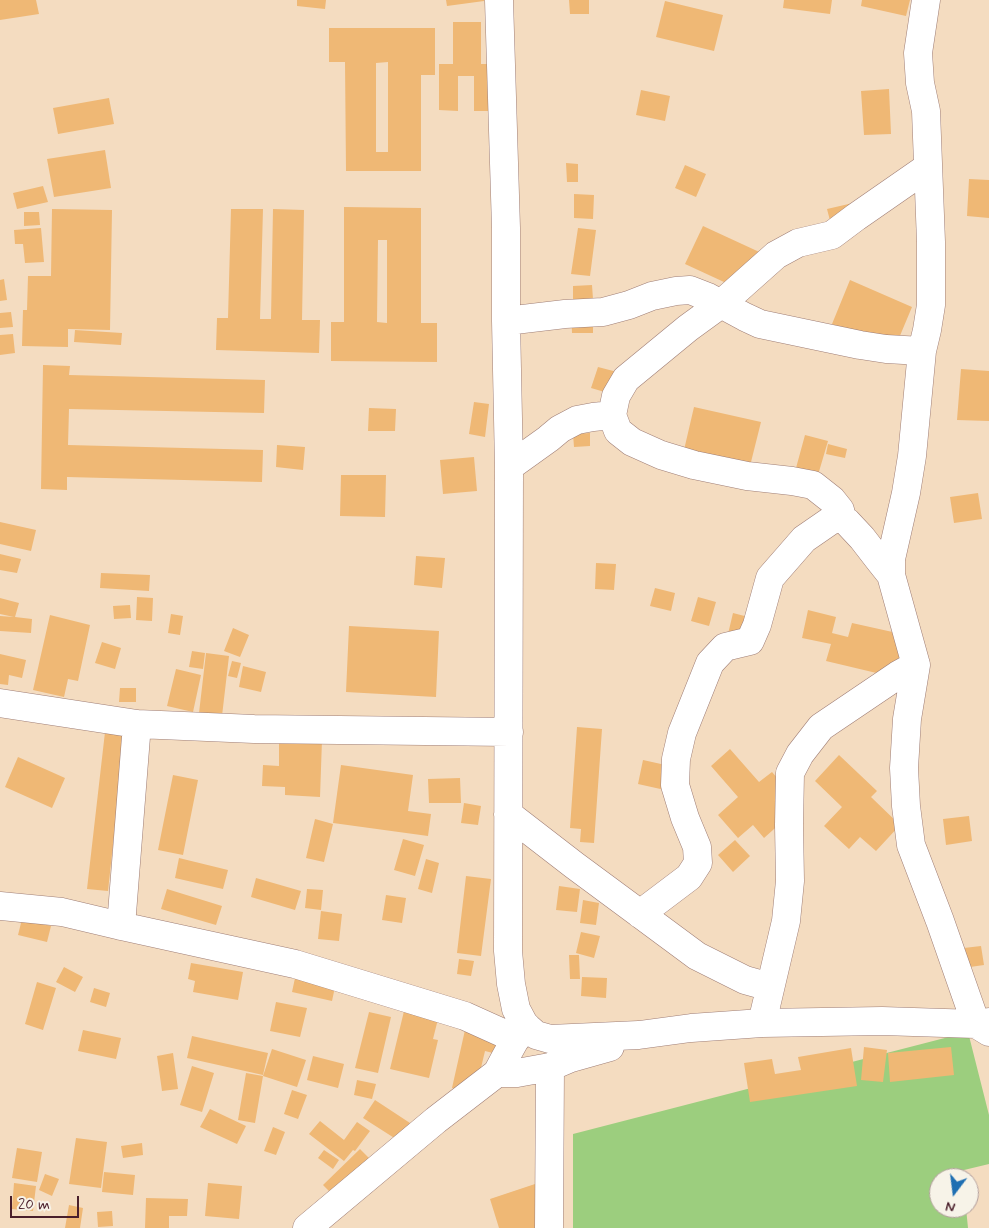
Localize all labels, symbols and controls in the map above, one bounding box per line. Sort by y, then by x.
north arrow [929,1168,979,1218]
scale bar [12,1186,81,1218]
text: 20 m [18,1195,50,1215]
text: N [944,1197,957,1216]

